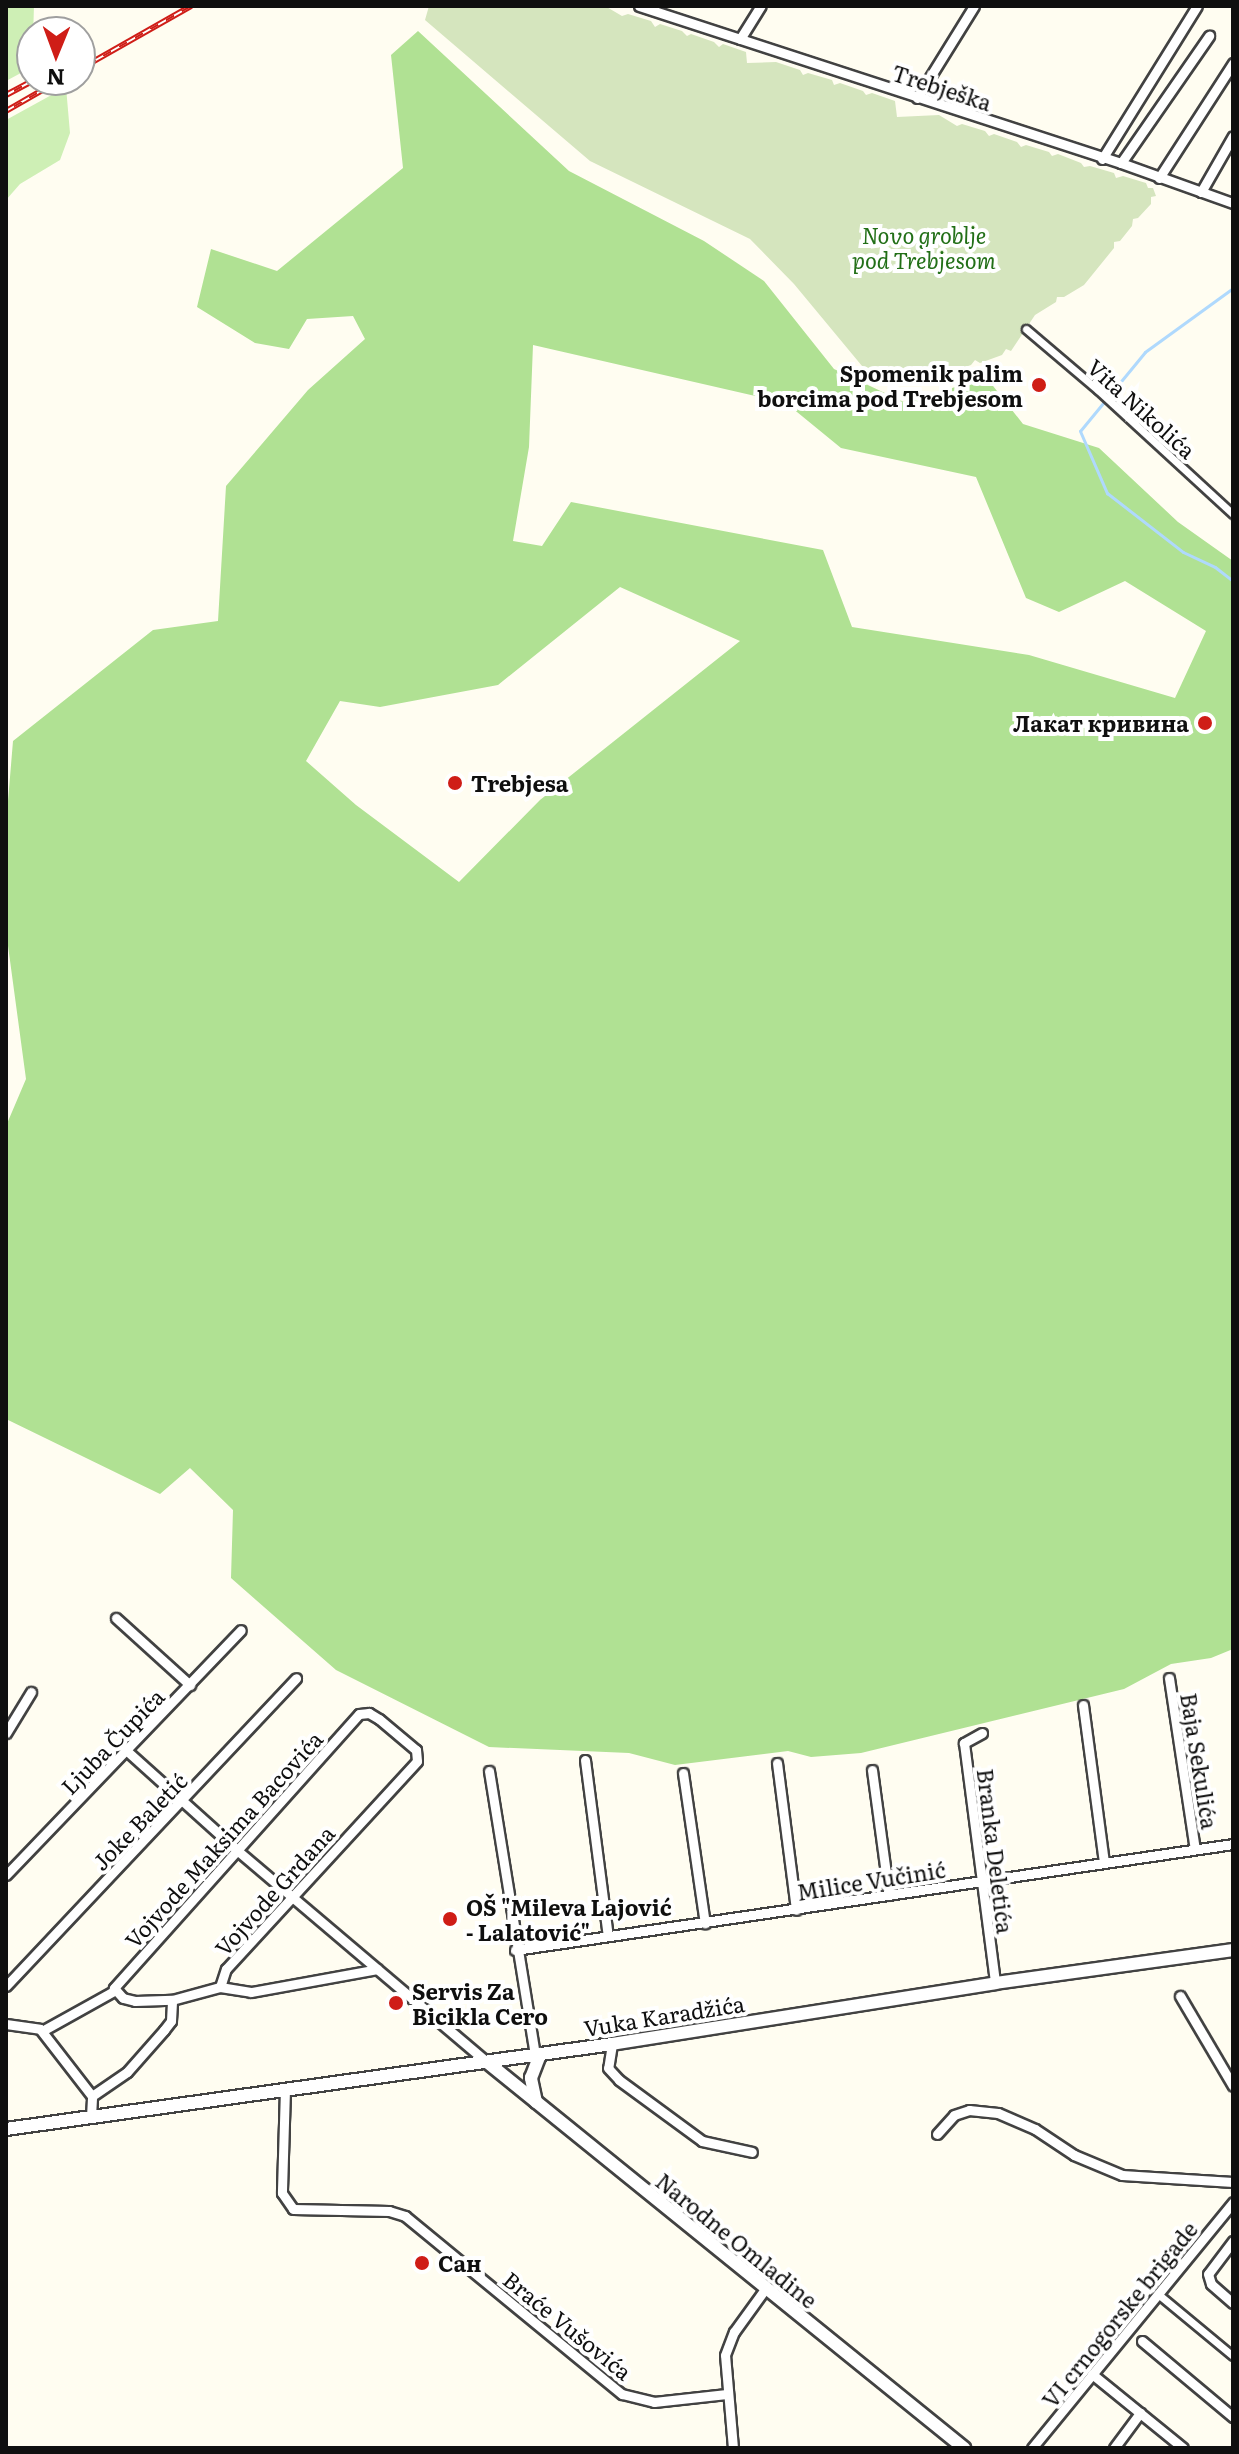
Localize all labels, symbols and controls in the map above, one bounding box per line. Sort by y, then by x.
north arrow [16,16,96,96]
street label: Trebješka [889,59,995,115]
text: N [46,62,65,95]
park label: Novo groblje pod Trebjesom [852,221,996,272]
street label: Vita Nikolića [1083,353,1201,463]
place label: Spomenik palim borcima pod Trebjesom [757,359,1023,410]
marker: Spomenik palim borcima pod Trebjesom [1030,376,1048,394]
place label: Лакат кривина [1013,710,1189,736]
marker: Лакат кривина [1196,714,1214,732]
place label: Trebjesa [471,770,568,796]
marker: Trebjesa [446,774,464,792]
street label: Ljuba Čupića [55,1683,169,1799]
street label: Baja Sekulića [1176,1691,1224,1831]
street label: Vojvode Maksima Bacovića [119,1725,327,1953]
street label: Joke Baletić [86,1767,192,1875]
street label: Branka Deletića [973,1767,1019,1935]
street label: Vojvode Grdana [209,1819,339,1961]
street label: Milice Vučinić [795,1855,947,1905]
place label: OŠ "Mileva Lajović - Lalatović" [466,1893,672,1944]
marker: OŠ "Mileva Lajović - Lalatović" [441,1910,459,1928]
place label: Servis Za Bicikla Cero [412,1977,548,2028]
street label: Vuka Karadžića [582,1989,746,2041]
marker: Servis Za Bicikla Cero [387,1994,405,2012]
street label: Narodne Omladine [651,2167,823,2313]
street label: VI crnogorske brigade [1036,2216,1202,2412]
place label: Сан [438,2250,482,2276]
marker: Сан [413,2254,431,2272]
street label: Braće Vušovića [499,2265,637,2385]

